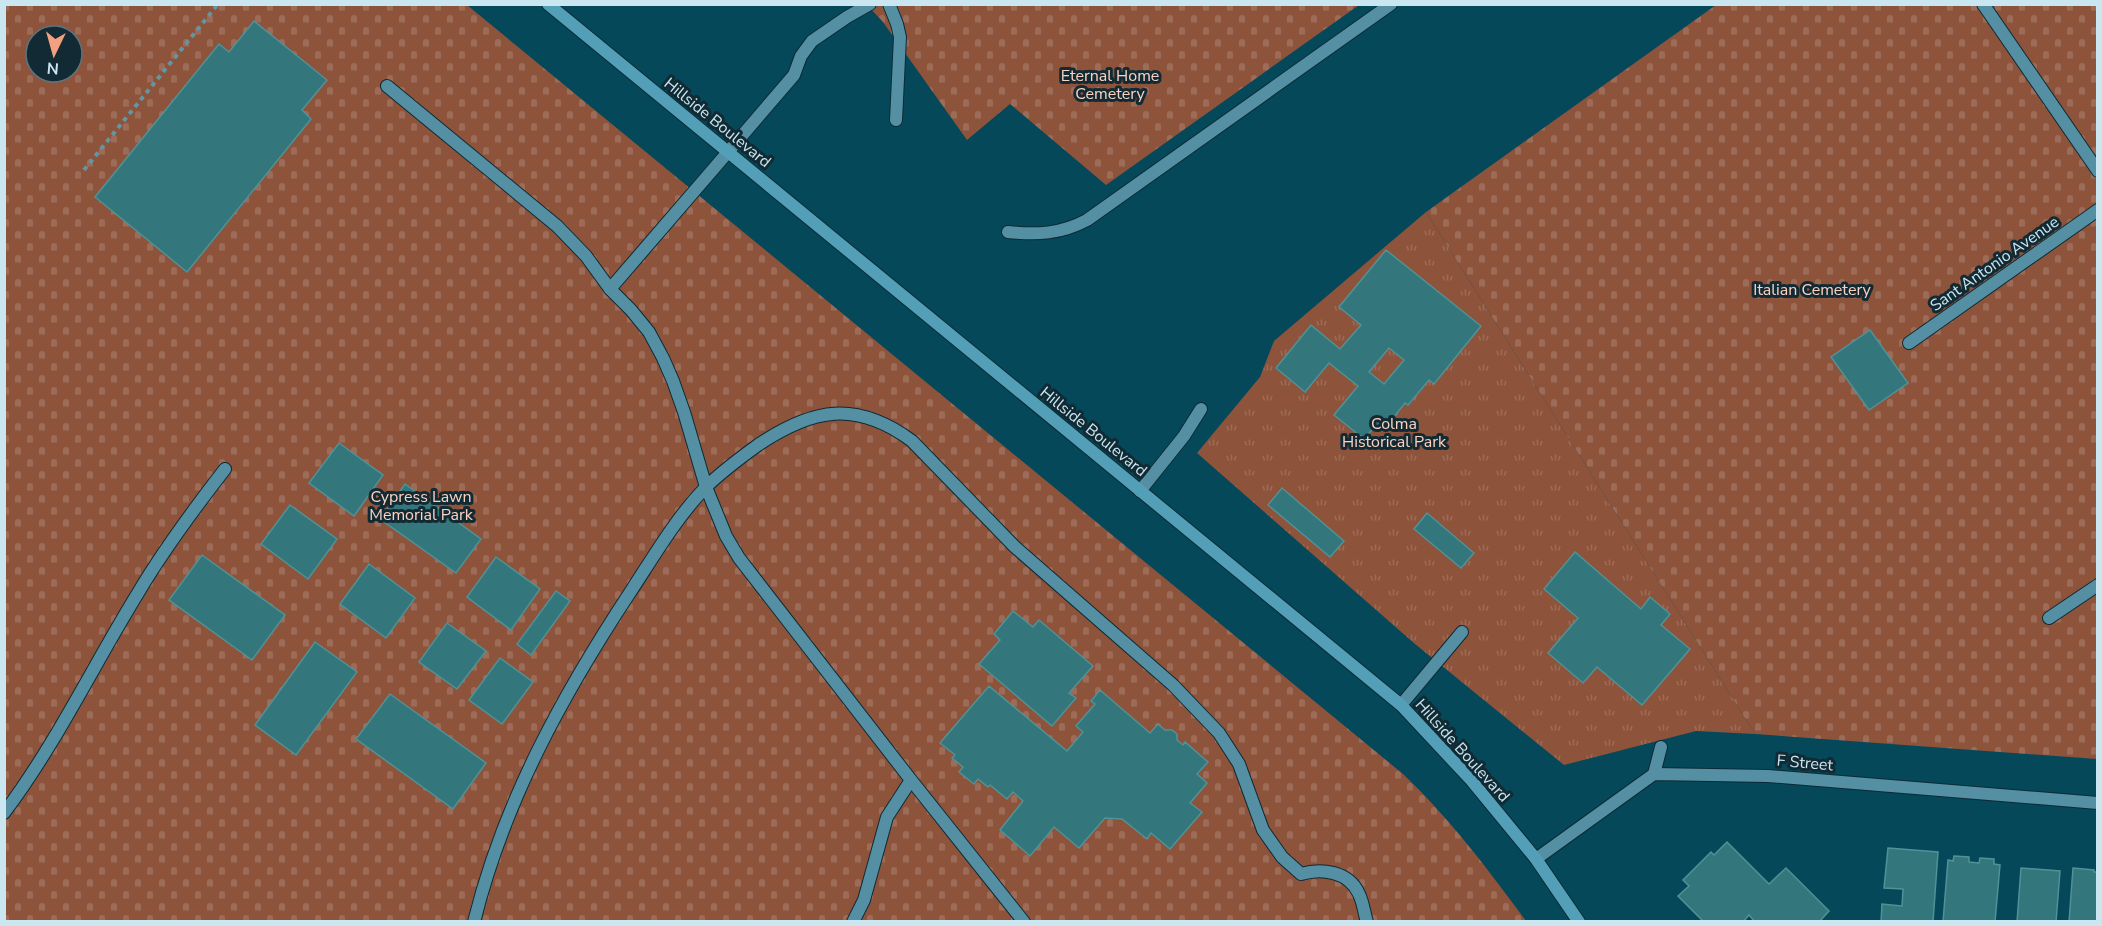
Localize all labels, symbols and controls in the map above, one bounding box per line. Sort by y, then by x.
north arrow [24,24,84,84]
text: N [46,56,60,79]
park label: Eternal Home Cemetery [1061,65,1159,105]
street label: Hillside Boulevard [659,73,776,173]
street label: Sant Antonio Avenue [1926,211,2063,317]
park label: Italian Cemetery [1753,279,1872,301]
street label: Hillside Boulevard [1035,382,1152,482]
park label: Colma Historical Park [1342,413,1447,453]
park label: Cypress Lawn Memorial Park [369,486,474,526]
street label: Hillside Boulevard [1410,694,1515,807]
street label: F Street [1776,750,1834,776]

